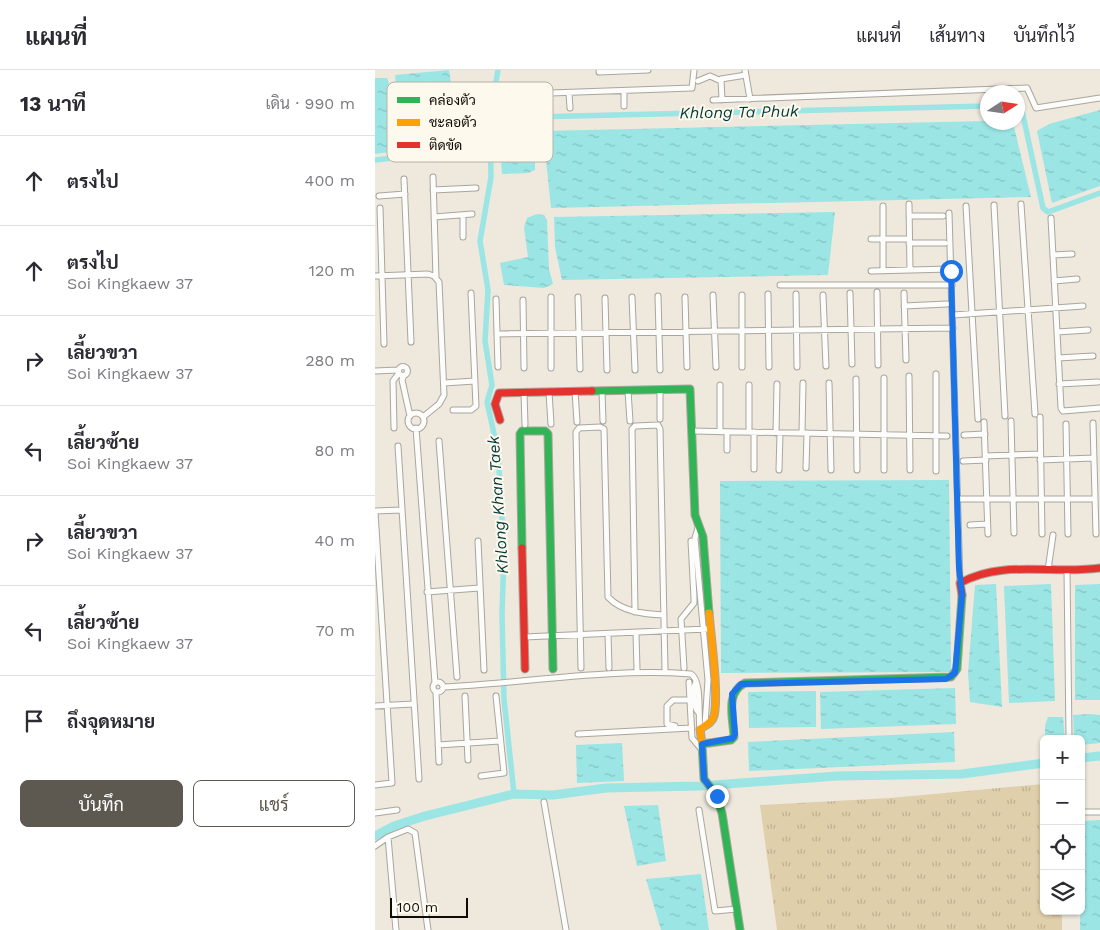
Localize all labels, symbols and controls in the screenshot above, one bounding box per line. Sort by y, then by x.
text: แผนที่ [25,23,87,51]
text: แผนที่ [856,25,901,46]
text: เส้นทาง [929,25,985,46]
text: บันทึกไว้ [1013,25,1075,46]
legend [387,82,553,162]
north arrow [980,85,1025,130]
text: 13 นาที [20,91,86,116]
text: คล่องตัว [429,92,476,108]
text: เดิน · 990 m [265,94,355,113]
water label: Khlong Ta Phuk [679,101,800,123]
text: ชะลอตัว [429,114,477,130]
text: ติดขัด [429,137,462,153]
icon: ahead [20,167,48,195]
text: ตรงไป [67,170,119,193]
text: 400 m [305,171,355,190]
text: ตรงไป [67,251,119,274]
icon: ahead [20,257,48,285]
route start [940,260,963,283]
text: 120 m [309,261,355,280]
text: Soi Kingkaew 37 [67,274,193,293]
text: เลี้ยวขวา [67,341,138,364]
icon: right [20,347,48,375]
text: 280 m [305,351,355,370]
text: Soi Kingkaew 37 [67,364,193,383]
text: เลี้ยวซ้าย [67,431,139,454]
water label: Khlong Khan Taek [484,434,512,575]
icon: left [20,437,48,465]
text: 80 m [314,441,355,460]
text: Soi Kingkaew 37 [67,454,193,473]
text: เลี้ยวขวา [67,521,138,544]
icon: right [20,527,48,555]
text: 40 m [315,531,355,550]
text: Soi Kingkaew 37 [67,544,193,563]
text: เลี้ยวซ้าย [67,611,139,634]
icon: left [20,617,48,645]
text: 70 m [316,621,355,640]
text: Soi Kingkaew 37 [67,634,193,653]
icon: arrive [20,707,48,735]
text: ถึงจุดหมาย [67,710,155,733]
map controls [1040,735,1085,915]
button: + [1040,735,1085,780]
button: บันทึก [20,780,183,827]
button: แชร์ [193,780,355,827]
button: − [1040,780,1085,825]
route end [706,785,729,808]
button: locate [1040,825,1085,870]
button: layers [1040,870,1085,915]
scale bar [390,895,467,918]
text: 100 m [397,899,438,915]

